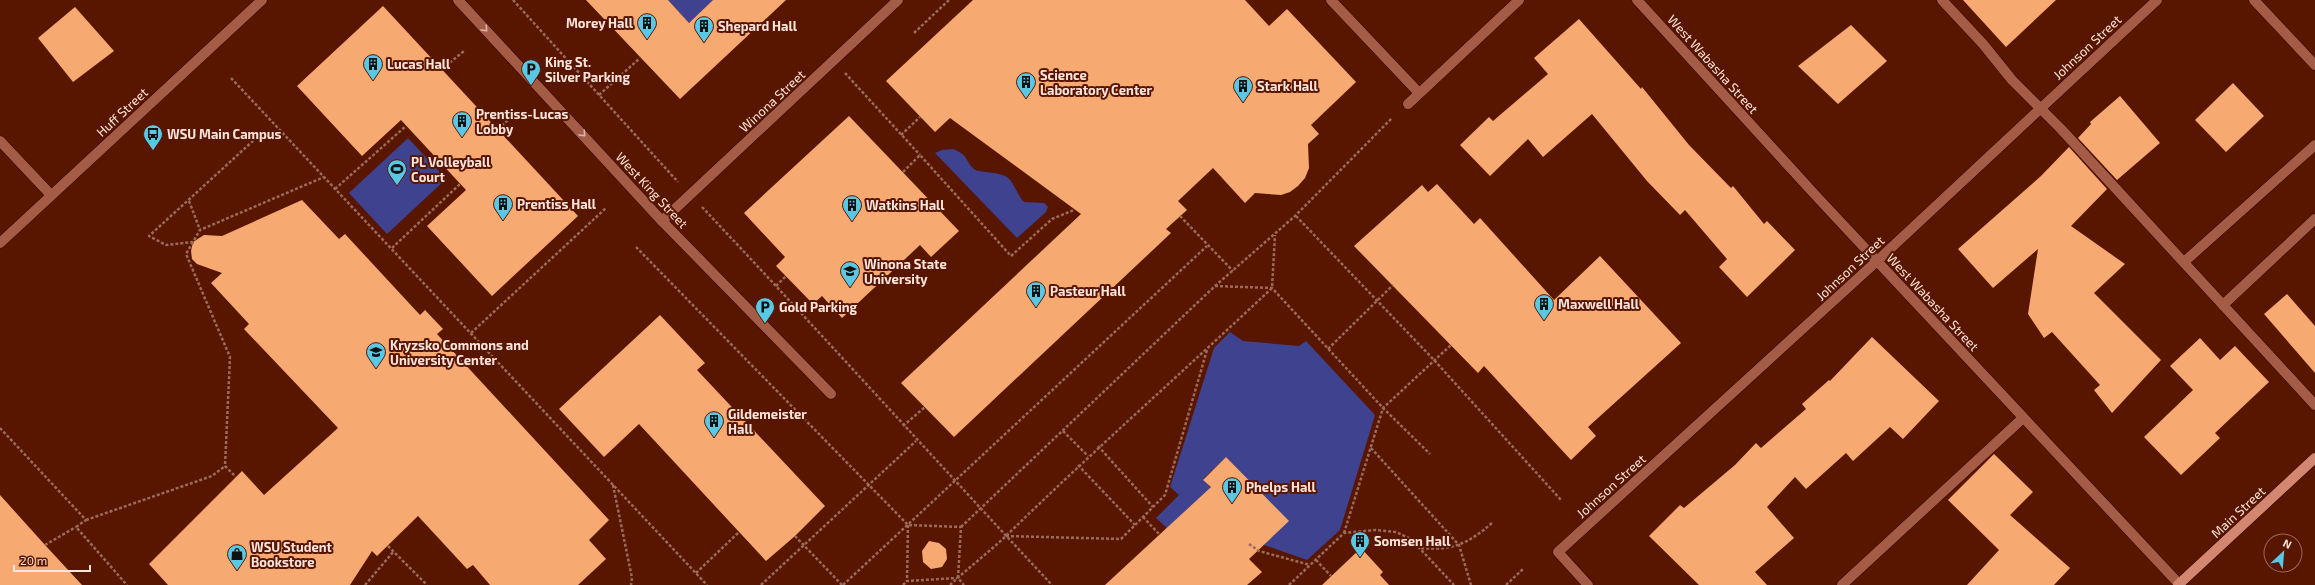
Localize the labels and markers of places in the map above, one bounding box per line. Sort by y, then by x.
building icon: Morey Hall [636,12,658,40]
place label: Morey Hall [566,15,634,31]
building icon: Shepard Hall [693,15,715,43]
place label: Shepard Hall [718,18,798,34]
building icon: Lucas Hall [362,53,384,81]
place label: King St. Silver Parking [545,54,630,85]
place label: Lucas Hall [387,56,451,72]
parking icon: King St. Silver Parking [520,58,542,86]
place label: Science Laboratory Center [1040,67,1153,98]
building icon: Science Laboratory Center [1015,71,1037,99]
building icon: Stark Hall [1232,75,1254,103]
place label: Stark Hall [1257,78,1319,94]
place label: Prentiss-Lucas Lobby [476,106,568,137]
building icon: Prentiss-Lucas Lobby [451,110,473,138]
bus stop icon: WSU Main Campus [142,123,164,151]
place label: WSU Main Campus [167,126,282,142]
place label: PL Volleyball Court [411,154,491,185]
sports icon: PL Volleyball Court [386,158,408,186]
building icon: Prentiss Hall [492,193,514,221]
building icon: Watkins Hall [841,194,863,222]
place label: Prentiss Hall [517,196,597,212]
place label: Watkins Hall [866,197,945,213]
place label: Winona State University [864,256,947,287]
school or university icon: Winona State University [839,260,861,288]
building icon: Pasteur Hall [1025,280,1047,308]
place label: Pasteur Hall [1050,283,1126,299]
building icon: Maxwell Hall [1533,293,1555,321]
parking icon: Gold Parking [754,296,776,324]
place label: Maxwell Hall [1558,296,1640,312]
place label: Gold Parking [779,299,858,315]
place label: Kryzsko Commons and University Center [390,337,529,368]
school or university icon: Kryzsko Commons and University Center [365,341,387,369]
place label: Gildemeister Hall [728,406,807,437]
building icon: Gildemeister Hall [703,410,725,438]
building icon: Phelps Hall [1221,476,1243,504]
place label: Phelps Hall [1246,479,1317,495]
building icon: Somsen Hall [1349,530,1371,558]
place label: Somsen Hall [1374,533,1451,549]
place label: WSU Student Bookstore [251,539,333,570]
shop icon: WSU Student Bookstore [226,543,248,571]

